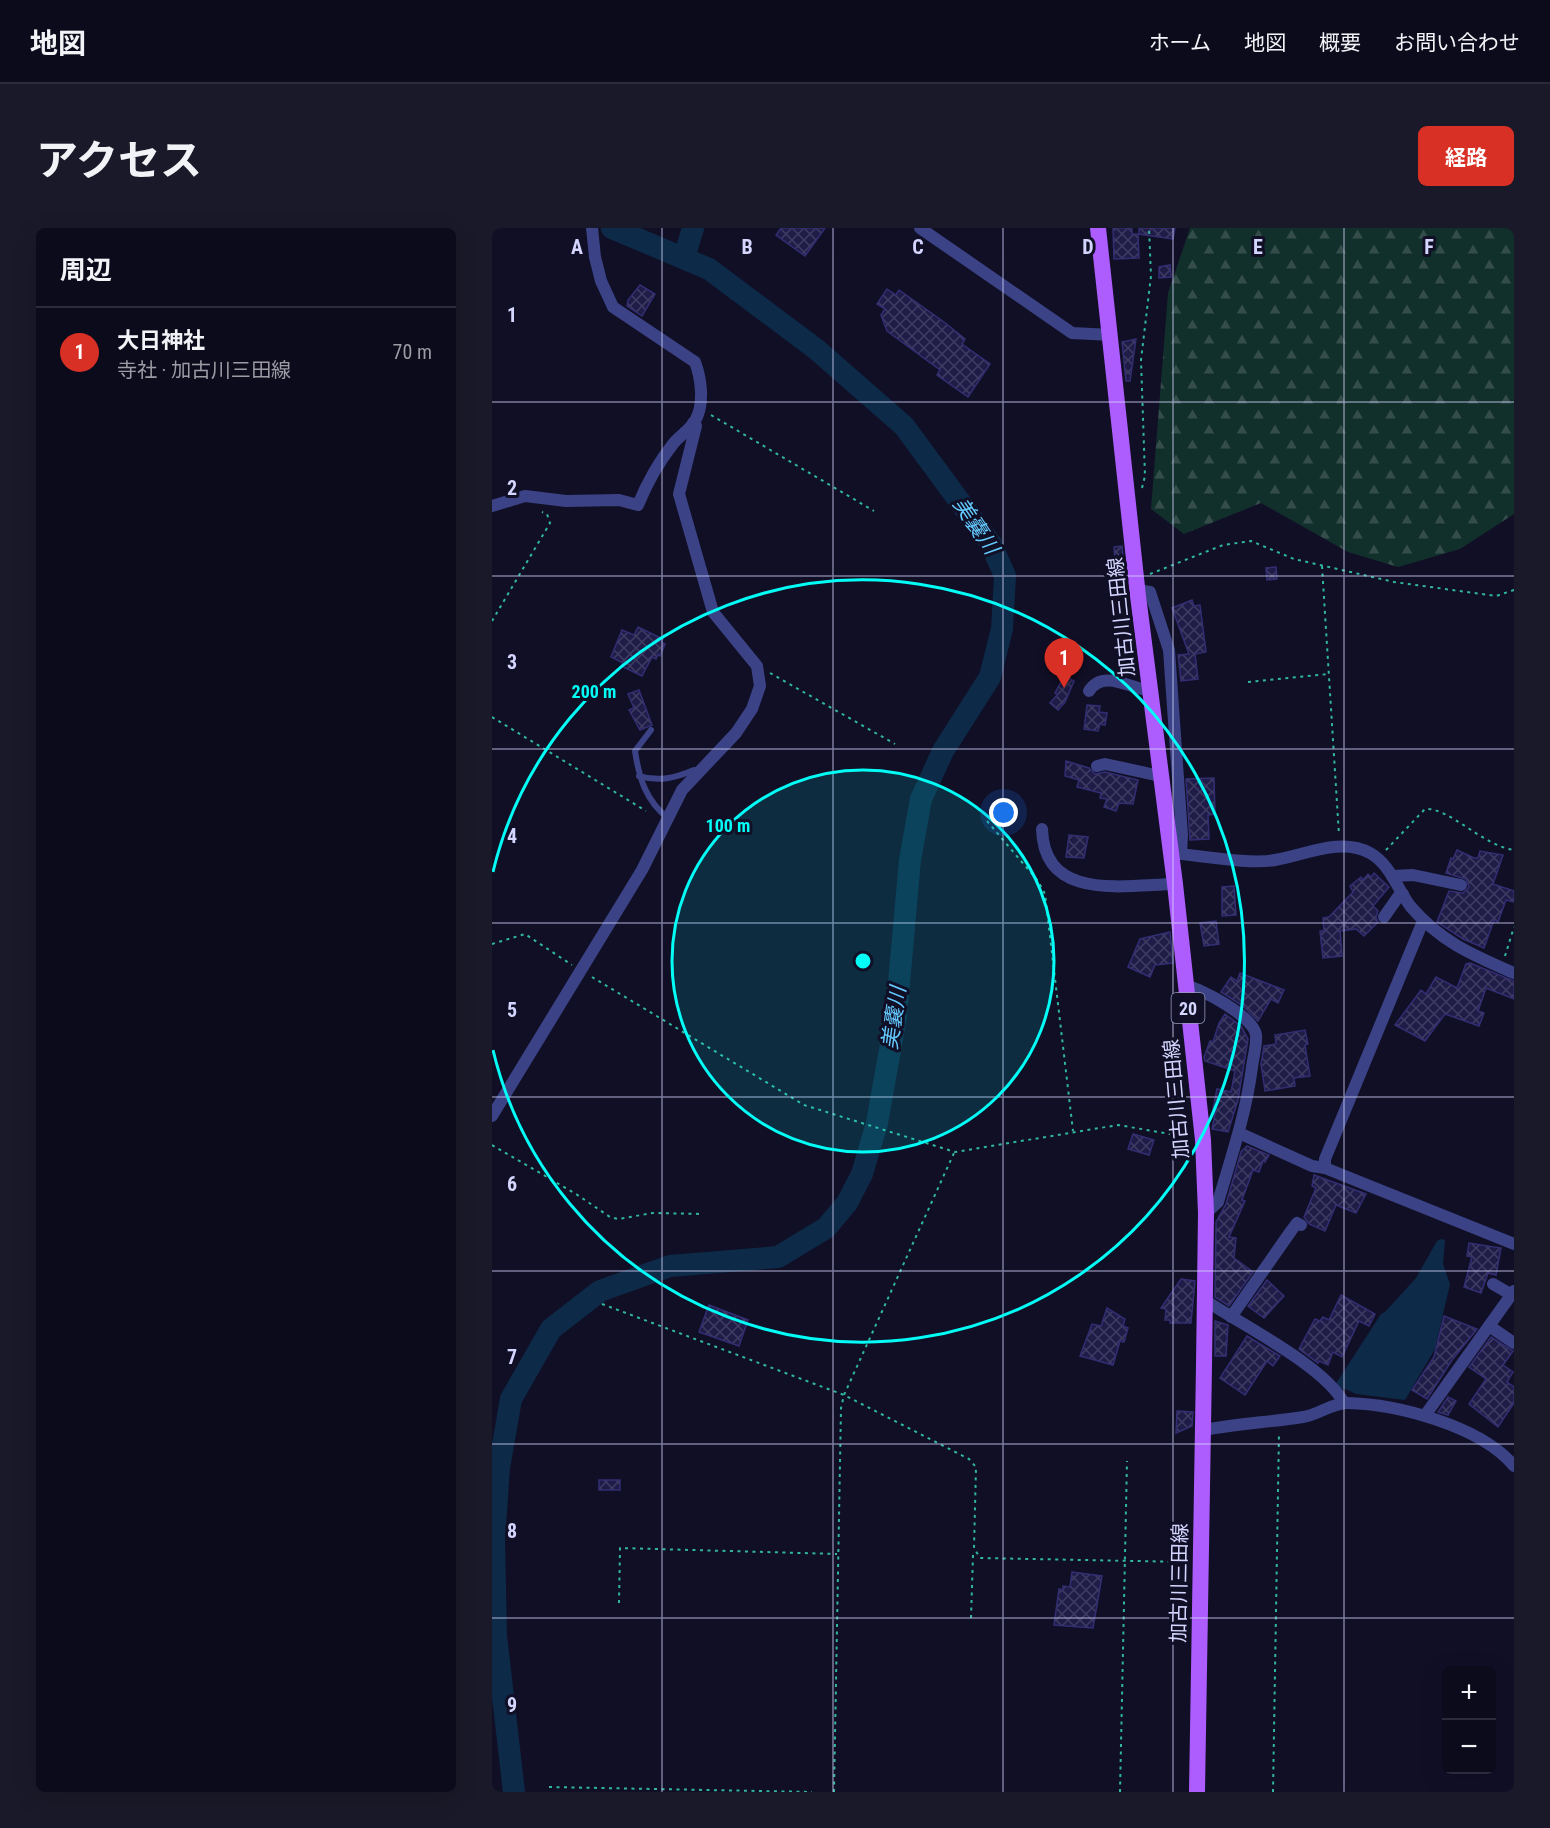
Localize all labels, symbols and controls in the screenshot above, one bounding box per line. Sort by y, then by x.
text: 地図 [30,27,86,60]
text: ホーム [1149,31,1211,55]
text: 地図 [1244,31,1286,55]
text: 概要 [1319,31,1361,55]
text: お問い合わせ [1394,31,1520,55]
button: 経路 [1418,126,1514,186]
text: アクセス [36,136,202,185]
text: A [571,235,583,259]
text: B [741,235,753,259]
text: C [912,235,924,259]
text: D [1082,235,1094,259]
text: E [1253,235,1263,259]
text: F [1424,235,1434,259]
text: 周辺 [60,255,112,285]
text: 1 [507,303,517,327]
text: 大日神社 [117,328,205,353]
text: 1 [74,340,85,364]
text: 70 m [393,340,432,364]
text: 寺社 · 加古川三田線 [117,358,291,382]
text: 2 [507,476,517,500]
water label: 美嚢川 [948,493,1005,560]
street label: 加古川三田線 [1103,556,1139,678]
pin: 1 [1044,638,1084,688]
text: 3 [507,650,517,674]
text: 200 m [572,681,616,702]
your location [989,798,1018,827]
text: 100 m [706,815,750,836]
text: 4 [507,824,517,848]
centre of rings [853,951,873,971]
water label: 美嚢川 [878,983,911,1051]
road number: 20 [1172,993,1204,1023]
text: 5 [507,998,517,1022]
street label: 加古川三田線 [1159,1038,1193,1160]
text: 6 [507,1172,517,1196]
text: 7 [507,1345,517,1369]
text: 8 [507,1519,517,1543]
street label: 加古川三田線 [1166,1523,1192,1643]
map controls [1442,1666,1496,1774]
button: + [1442,1666,1496,1720]
text: 9 [507,1693,517,1717]
button: − [1442,1720,1496,1774]

